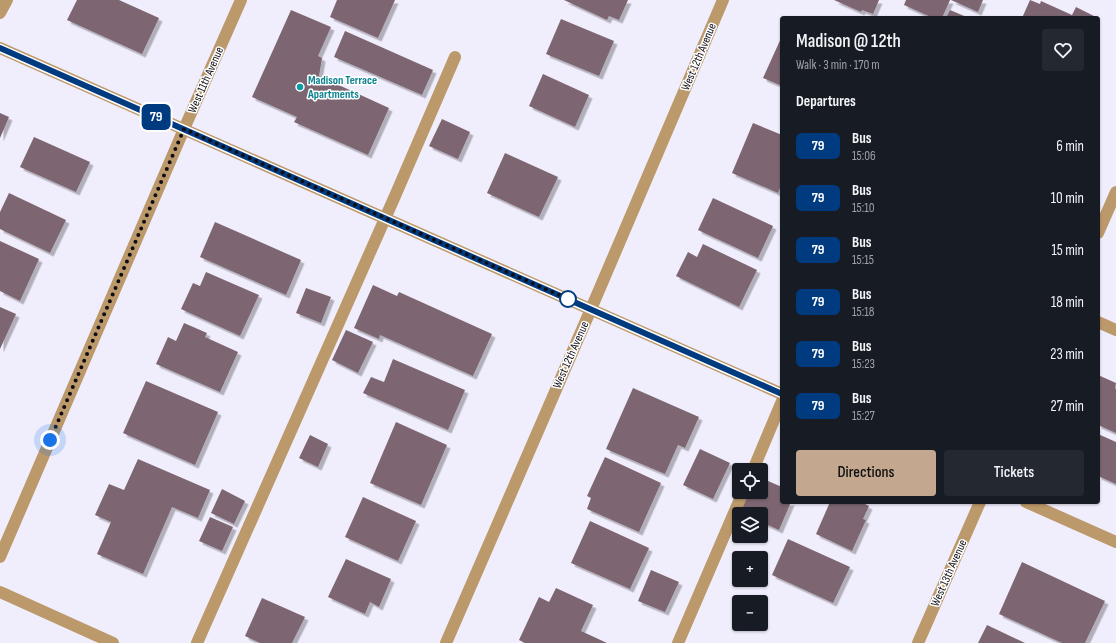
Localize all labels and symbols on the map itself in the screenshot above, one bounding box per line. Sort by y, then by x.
street label: West 12th Avenue [678,21,720,93]
street label: West 11th Avenue [185,45,227,115]
place label: Madison Terrace Apartments [307,73,377,102]
marker: Madison Terrace Apartments [295,82,305,92]
line badge: 79 [138,104,174,130]
unlabelled marker [559,290,577,308]
street label: West 12th Avenue [550,319,592,391]
your location [40,430,60,450]
street label: West 13th Avenue [928,537,970,609]

